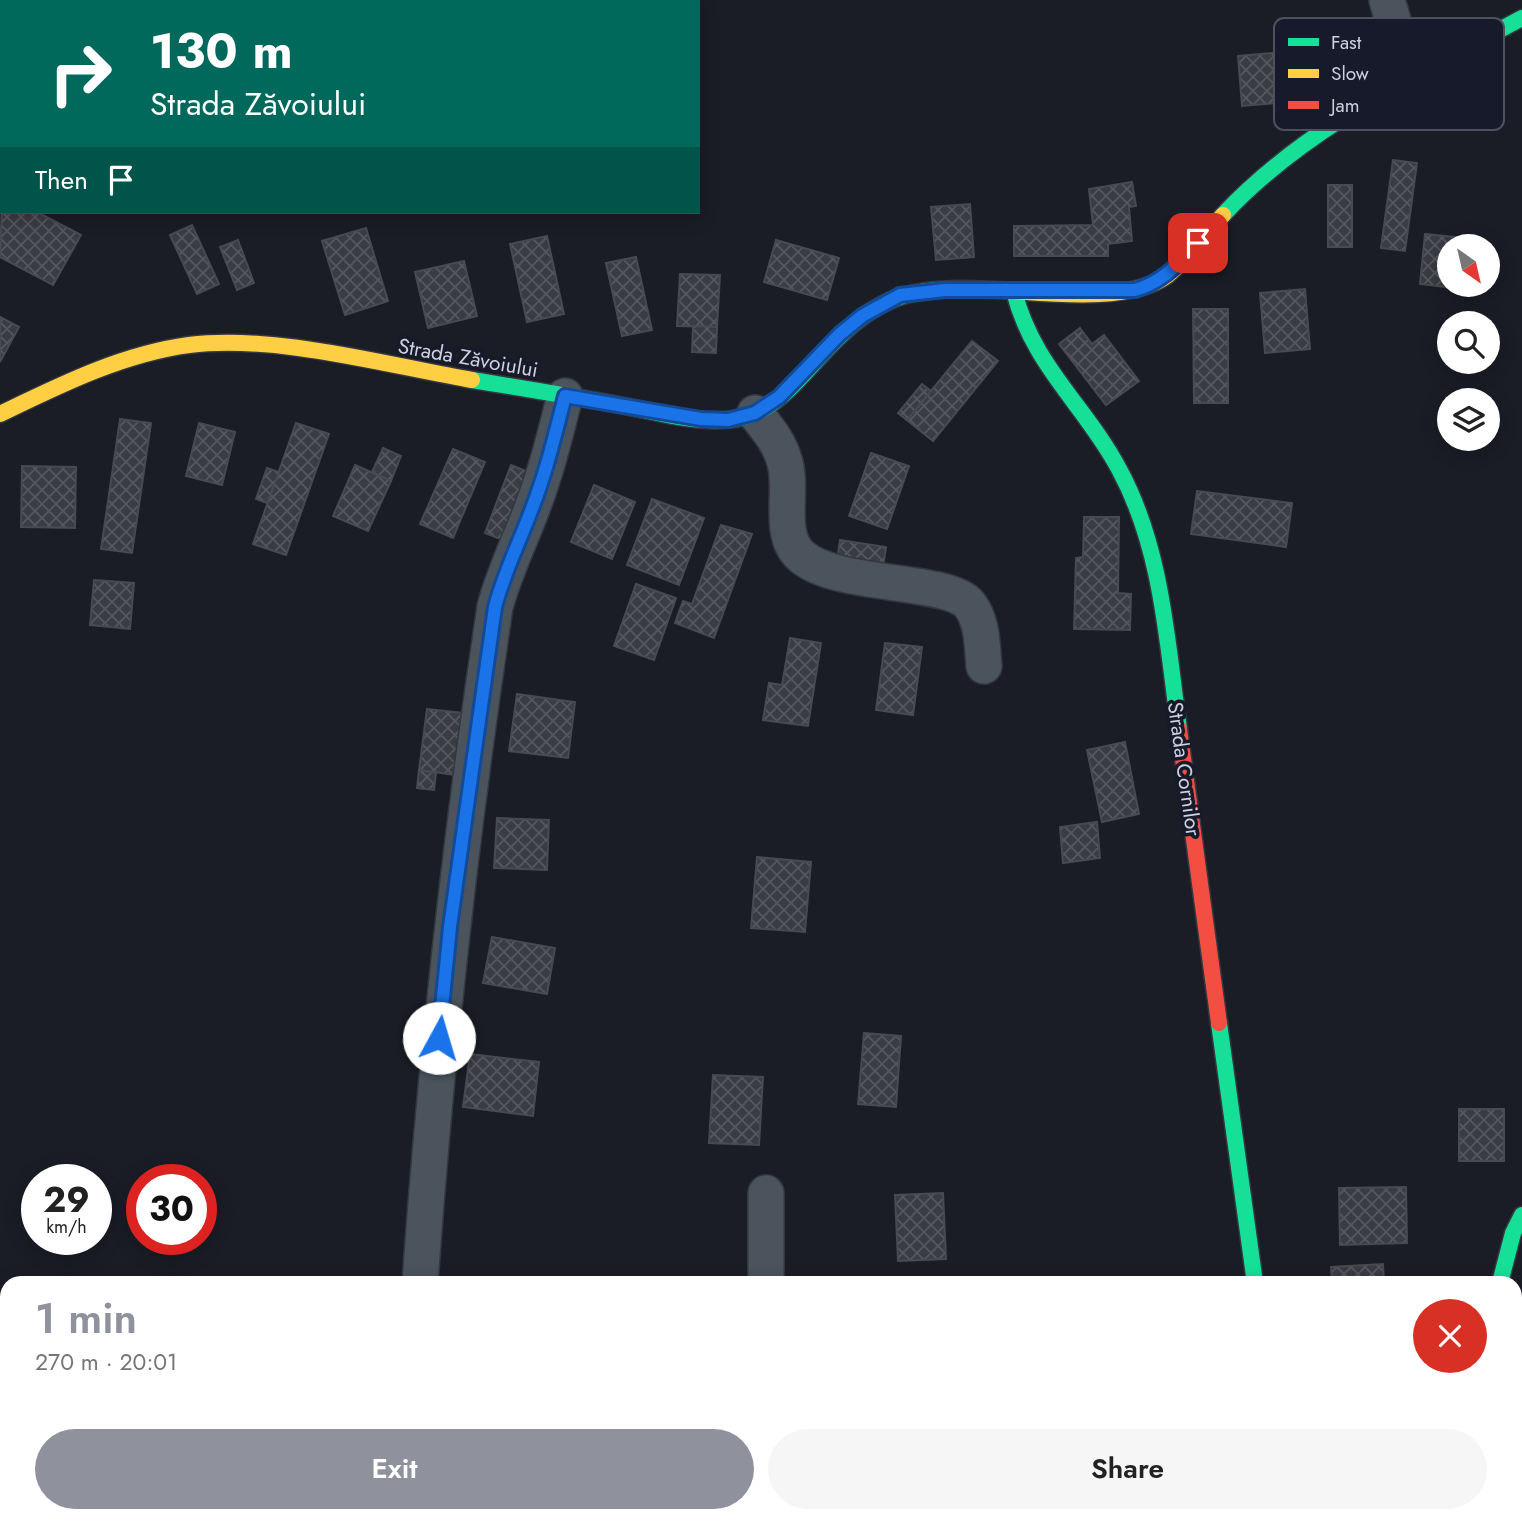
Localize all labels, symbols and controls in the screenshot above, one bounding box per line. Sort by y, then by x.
text: 130 m [150,16,293,86]
legend [1274,18,1504,130]
icon: right [35,28,126,119]
text: Fast [1331,29,1362,56]
text: Slow [1331,60,1369,87]
text: Strada Zăvoiului [150,81,366,127]
text: Jam [1328,92,1360,119]
text: Then [35,161,88,199]
icon: arrive [102,161,140,199]
pin [1168,213,1228,273]
icon: arrive [1179,224,1217,262]
north arrow [1437,234,1500,298]
map controls [1437,234,1500,451]
button: search [1437,311,1500,374]
street label: Strada Zăvoiului [395,331,541,385]
button: layers [1437,388,1500,451]
street label: Strada Cornilor [1160,700,1208,839]
position arrow [402,1001,476,1075]
speed limit sign: 30 [126,1164,217,1255]
text: 29 [43,1175,90,1225]
text: km/h [46,1214,87,1240]
text: 1 min [35,1288,137,1349]
button: close [1413,1299,1487,1373]
text: 270 m · 20:01 [35,1345,177,1379]
button: Exit [35,1429,754,1509]
button: Share [768,1429,1487,1509]

